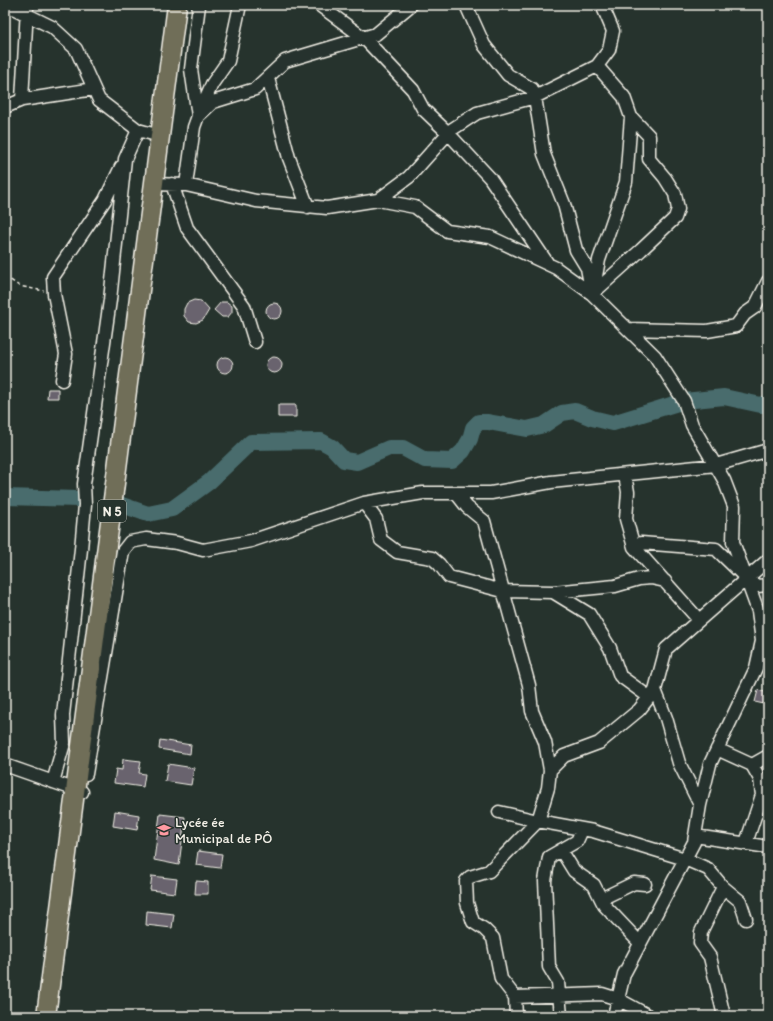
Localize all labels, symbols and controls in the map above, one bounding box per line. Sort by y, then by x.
road number: N 5 [98,500,126,522]
place label: Lycée ée Municipal de PÔ [175,814,272,847]
school or university icon: Lycée ée Municipal de PÔ [156,822,172,838]

